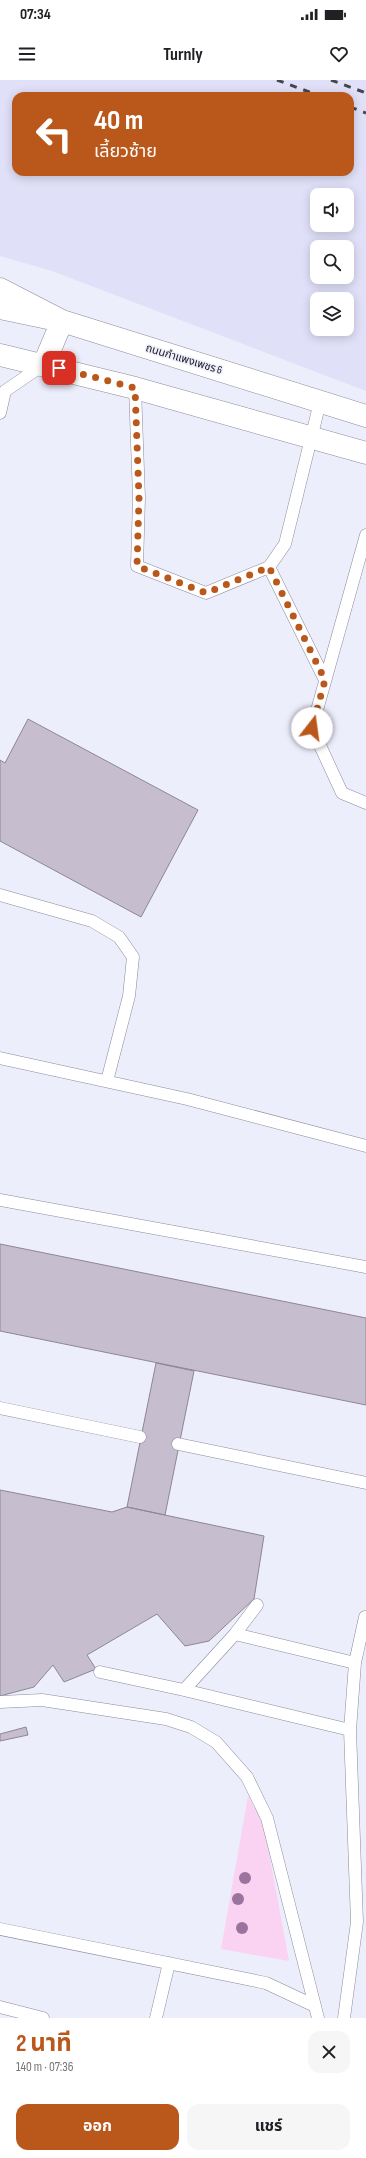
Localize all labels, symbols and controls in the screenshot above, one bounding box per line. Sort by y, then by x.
text: 07:34 [20,5,51,24]
icon: menu [16,43,38,65]
icon: heart [328,43,350,65]
text: Turnly [163,44,203,65]
text: 40 m [94,104,143,137]
icon: left [28,108,80,160]
text: เลี้ยวซ้าย [94,141,157,162]
map controls [310,188,354,336]
button: sound [310,188,354,232]
button: search [310,240,354,284]
button: layers [310,292,354,336]
street label: ถนนกำแพงเพชร 6 [144,341,224,377]
pin [42,351,76,385]
icon: arrive [48,357,70,379]
position arrow [291,707,333,749]
text: 2 นาที [16,2029,72,2058]
button: close [308,2031,350,2073]
text: 140 m · 07:36 [16,2059,73,2075]
button: ออก [16,2104,179,2150]
button: แชร์ [187,2104,350,2150]

